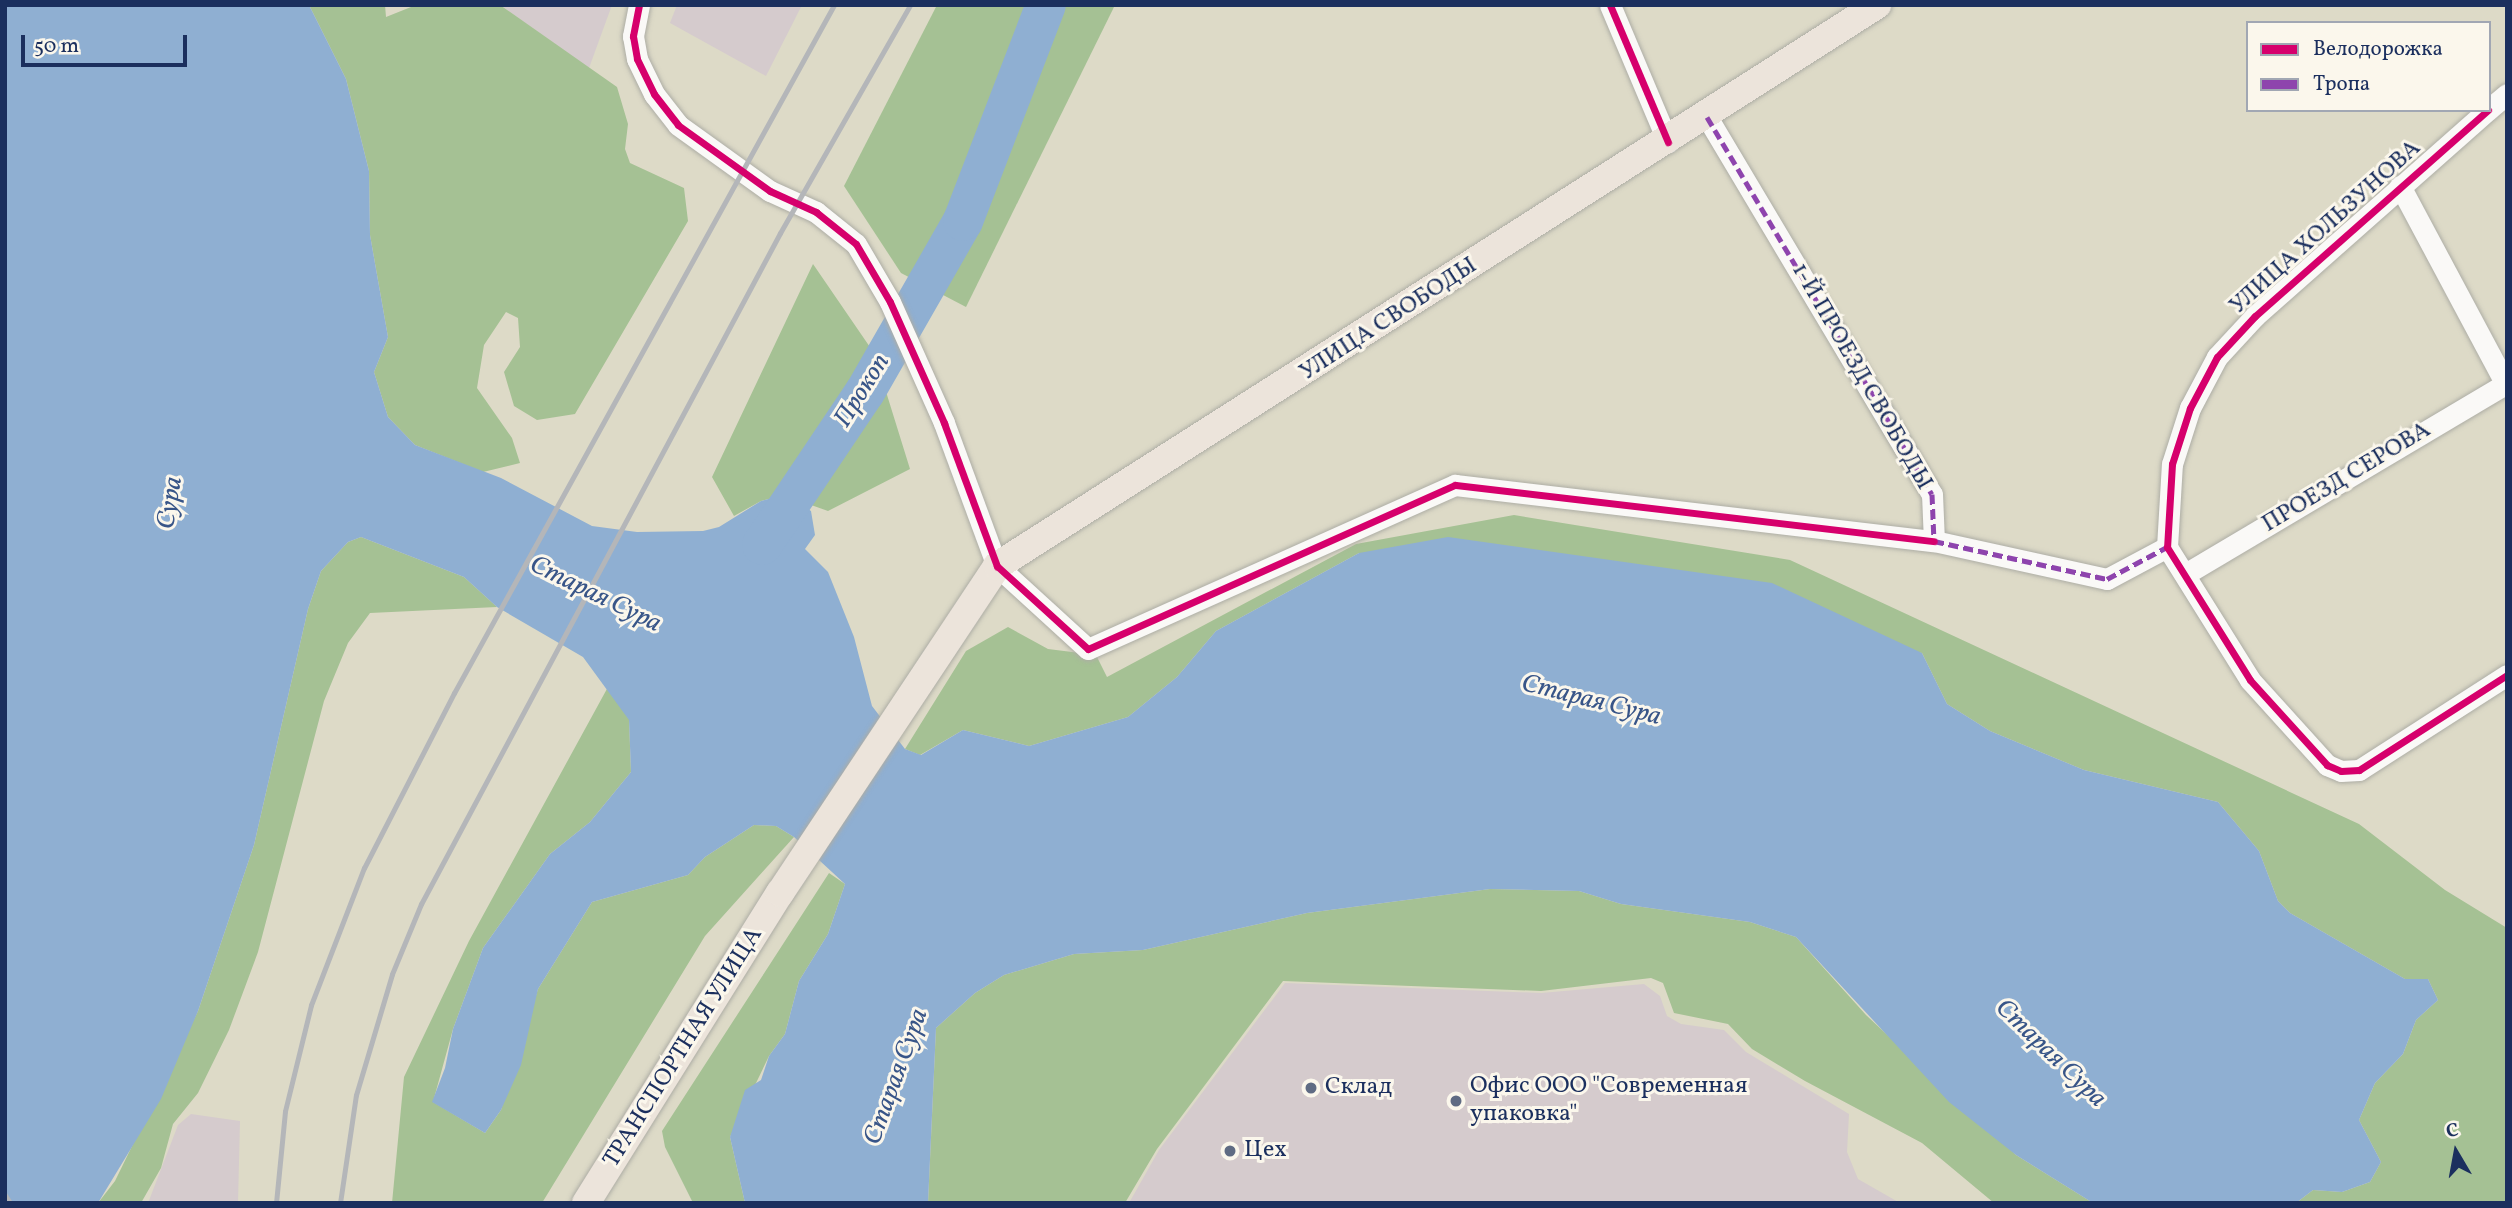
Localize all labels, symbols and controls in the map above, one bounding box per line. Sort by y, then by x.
scale bar [24,21,191,65]
legend [2246,21,2491,112]
text: 50 m [34,32,79,61]
text: Велодорожка [2313,35,2443,64]
text: Тропа [2313,70,2370,99]
street label: УЛИЦА ХОЛЬЗУНОВА [2225,135,2427,321]
street label: УЛИЦА СВОБОДЫ [1295,252,1483,388]
street label: 1-Й ПРОЕЗД СВОБОДЫ [1784,258,1938,496]
water label: Прокоп [828,349,898,433]
street label: ПРОЕЗД СЕРОВА [2258,416,2436,540]
water label: Сура [151,475,191,531]
water label: Старая Сура [524,550,666,640]
water label: Старая Сура [1518,669,1664,733]
street label: ТРАНСПОРТНАЯ УЛИЦА [598,923,770,1173]
water label: Старая Сура [1988,993,2112,1115]
water label: Старая Сура [858,1005,936,1149]
place label: Офис ООО "Современная упаковка" [1470,1073,1747,1129]
place label: Склад [1325,1074,1392,1102]
marker: Склад [1303,1080,1319,1096]
marker: Офис ООО "Современная упаковка" [1448,1093,1464,1109]
north arrow [2421,1117,2491,1187]
text: С [2444,1117,2461,1145]
place label: Цех [1244,1137,1287,1165]
marker: Цех [1222,1143,1238,1159]

